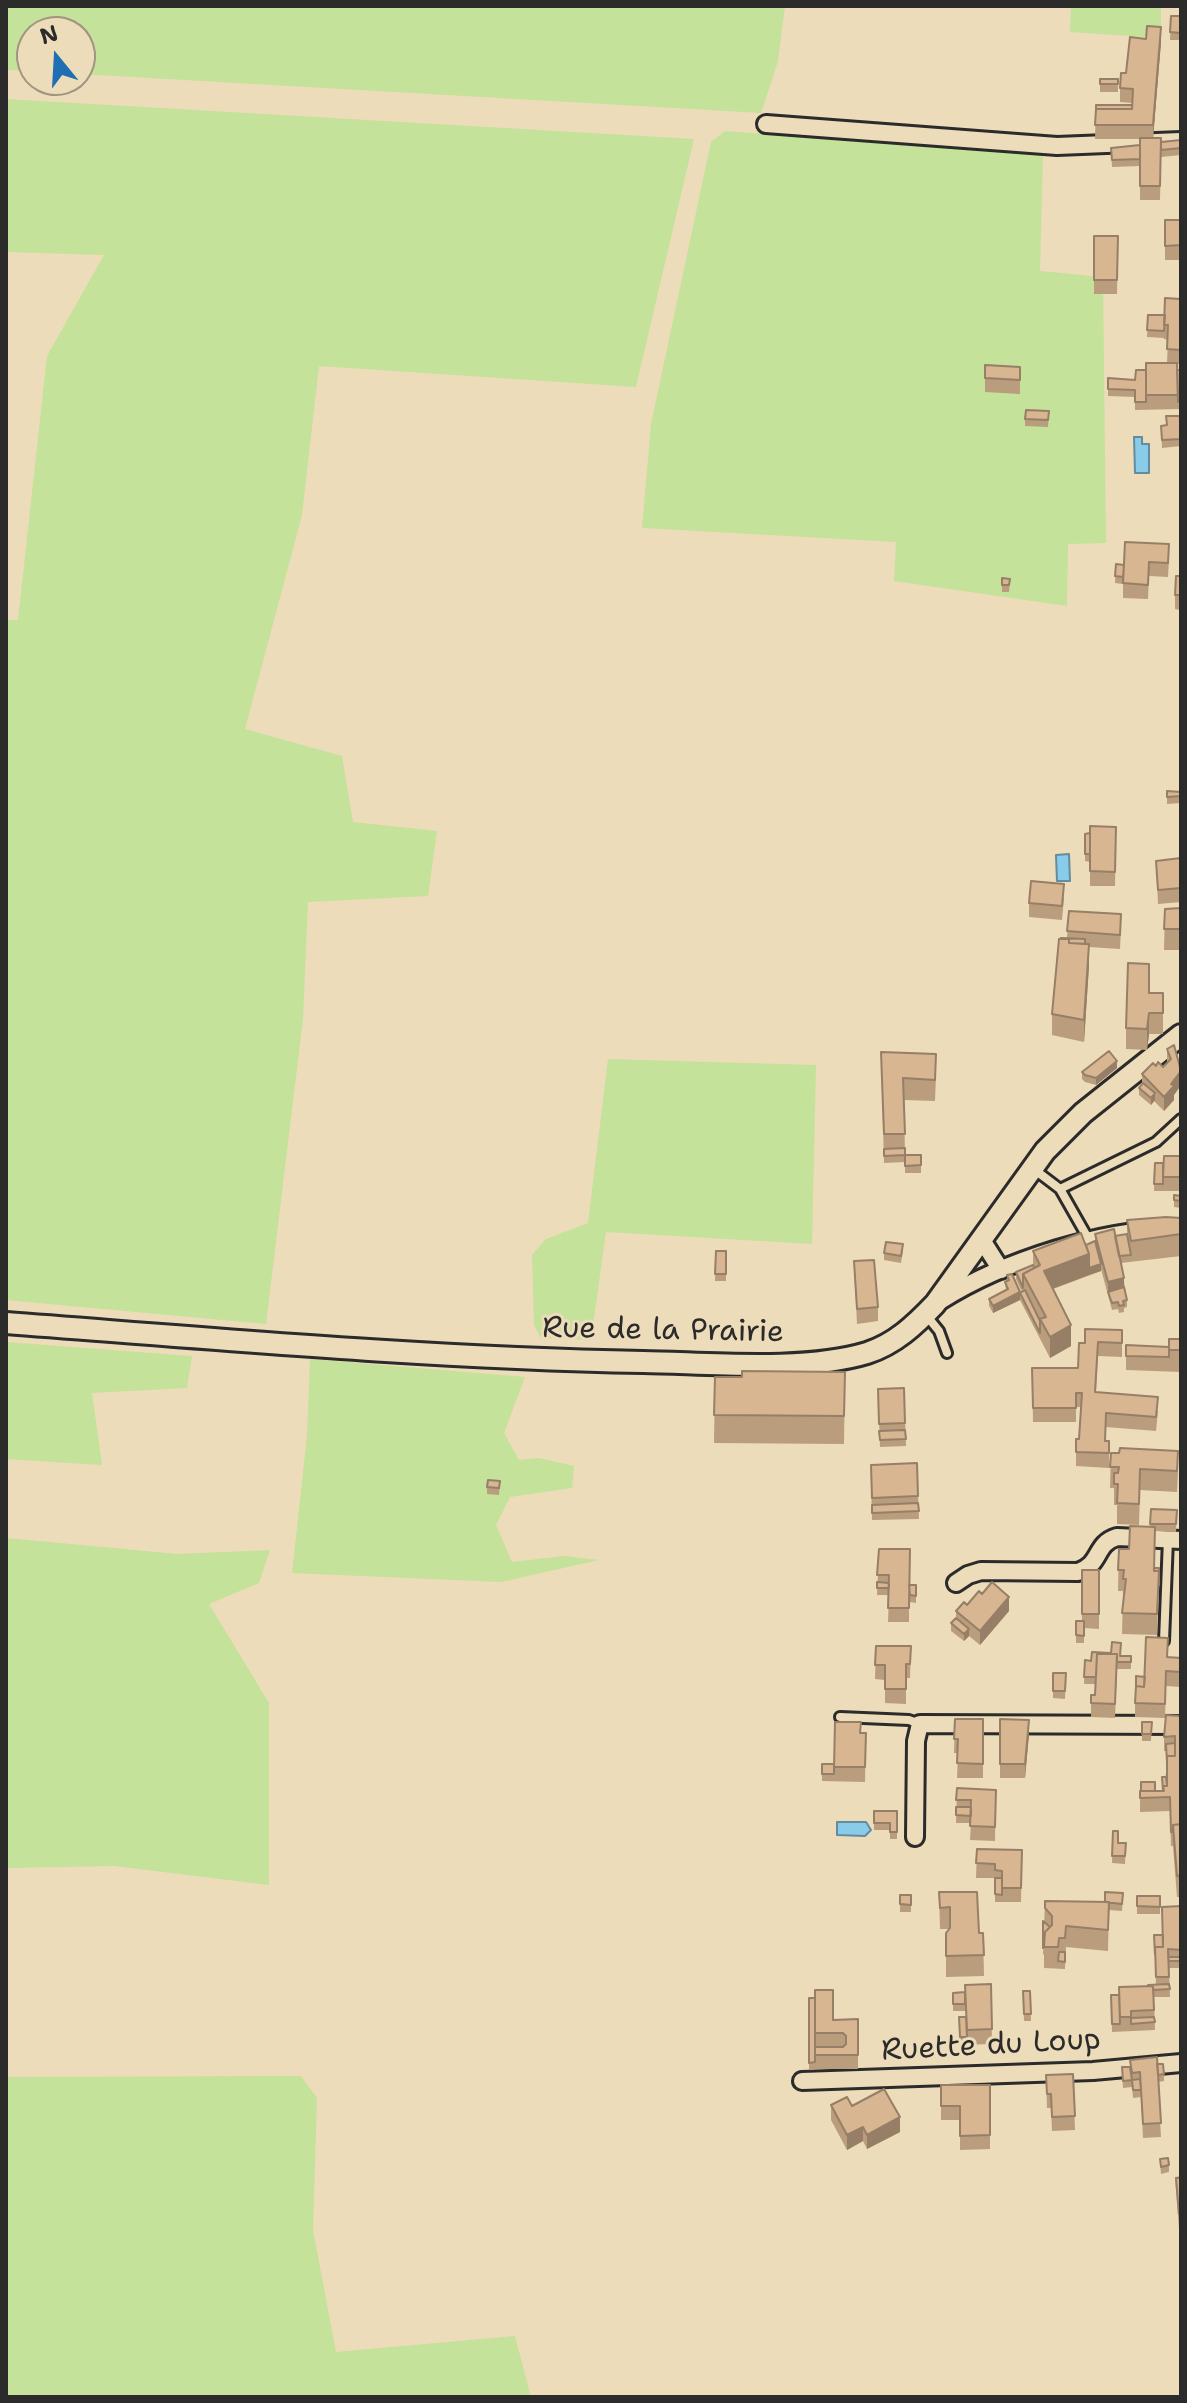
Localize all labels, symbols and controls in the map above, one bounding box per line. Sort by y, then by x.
north arrow [16,16,96,96]
text: N [36,18,62,51]
street label: Rue de la Prairie [542,1311,784,1351]
street label: Ruette du Loup [880,2022,1102,2070]

